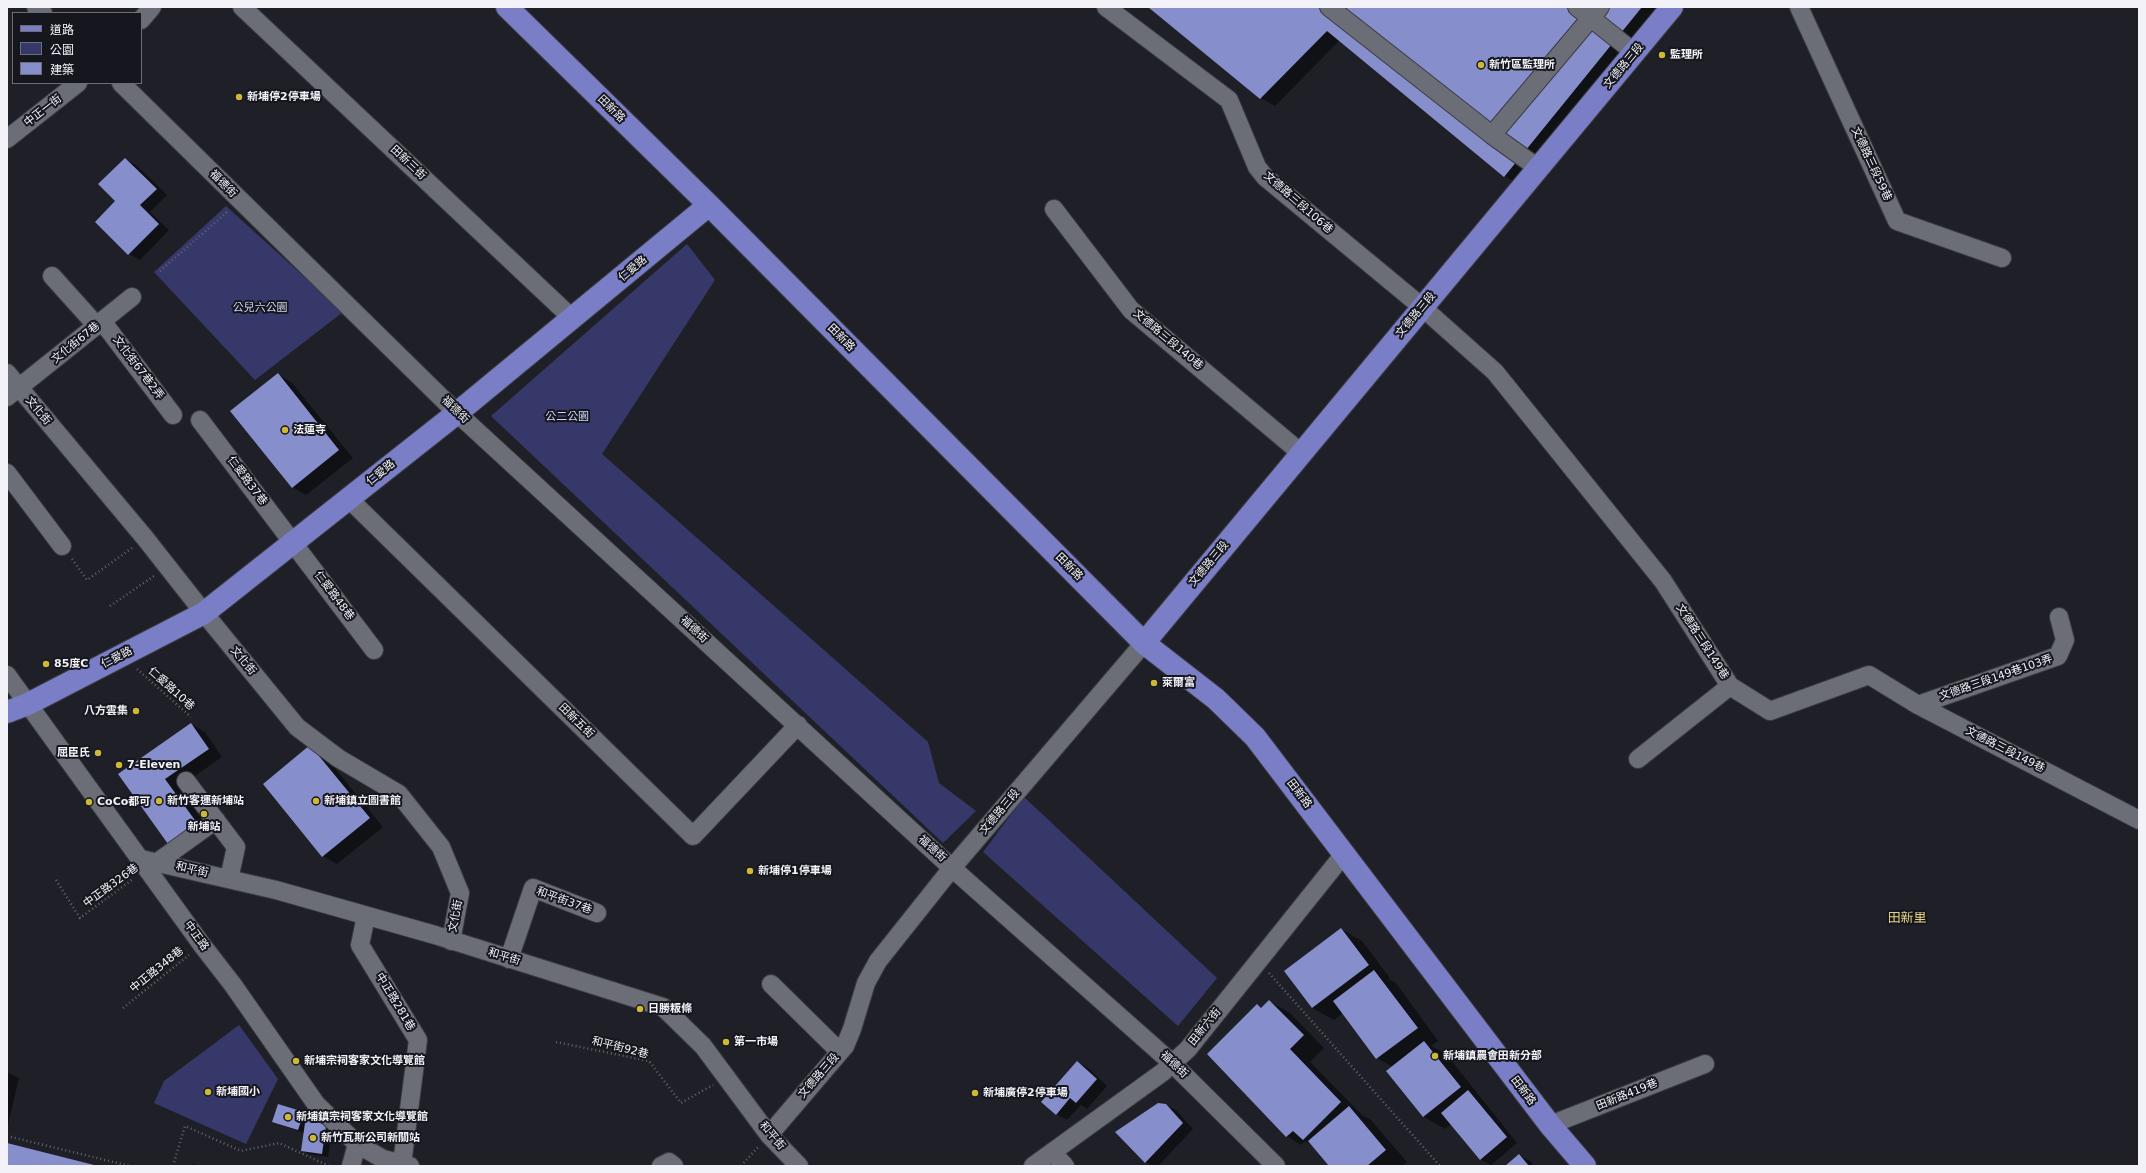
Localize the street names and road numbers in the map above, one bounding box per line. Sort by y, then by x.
street label: 文德路三段 [1601,41,1647,91]
street label: 中正一街 [22,92,64,130]
street label: 田新路 [595,93,627,125]
street label: 文德路三段59巷 [1848,125,1894,203]
street label: 田新三街 [387,143,429,183]
street label: 福德街 [207,168,239,200]
street label: 文德路三段106巷 [1261,169,1335,237]
street label: 仁愛路 [616,253,650,285]
street label: 文德路三段 [1393,290,1439,340]
street label: 文德路三段140巷 [1130,307,1206,373]
street label: 文化街67巷 [49,320,103,366]
street label: 田新路 [825,322,857,354]
street label: 文化街67巷2弄 [110,334,166,402]
street label: 文化街 [22,394,54,428]
street label: 福德街 [439,394,471,426]
street label: 仁愛路37巷 [224,454,270,508]
street label: 仁愛路 [364,457,398,489]
street label: 文德路三段 [1186,539,1232,589]
street label: 田新路 [1053,551,1085,583]
street label: 仁愛路48巷 [311,569,357,623]
street label: 文德路三段149巷 [1673,602,1731,682]
street label: 福德街 [677,614,711,646]
street label: 文化街 [227,644,259,678]
street label: 仁愛路 [99,645,135,671]
street label: 文德路三段149巷103弄 [1938,652,2054,704]
street label: 仁愛路10巷 [145,665,197,713]
street label: 田新五街 [556,701,596,741]
street label: 文德路三段149巷 [1963,724,2047,776]
street label: 田新路 [1284,777,1314,811]
street label: 文德路三段 [977,787,1023,837]
street label: 福德街 [915,833,949,865]
street label: 和平街 [174,860,210,880]
street label: 中正路326巷 [81,862,141,910]
street label: 和平街37巷 [534,885,594,917]
street label: 文化街 [446,899,466,933]
street label: 中正路 [181,919,211,953]
street label: 中正路348巷 [128,944,186,996]
street label: 和平街 [486,946,522,968]
street label: 中正路281巷 [373,971,417,1033]
street label: 田新六街 [1186,1006,1224,1048]
street label: 和平街92巷 [590,1035,650,1061]
street label: 福德街 [1157,1049,1191,1081]
street label: 文德路三段 [796,1051,842,1101]
street label: 田新路 [1508,1074,1538,1108]
street label: 田新路419巷 [1594,1077,1660,1113]
street label: 和平街 [756,1119,788,1153]

